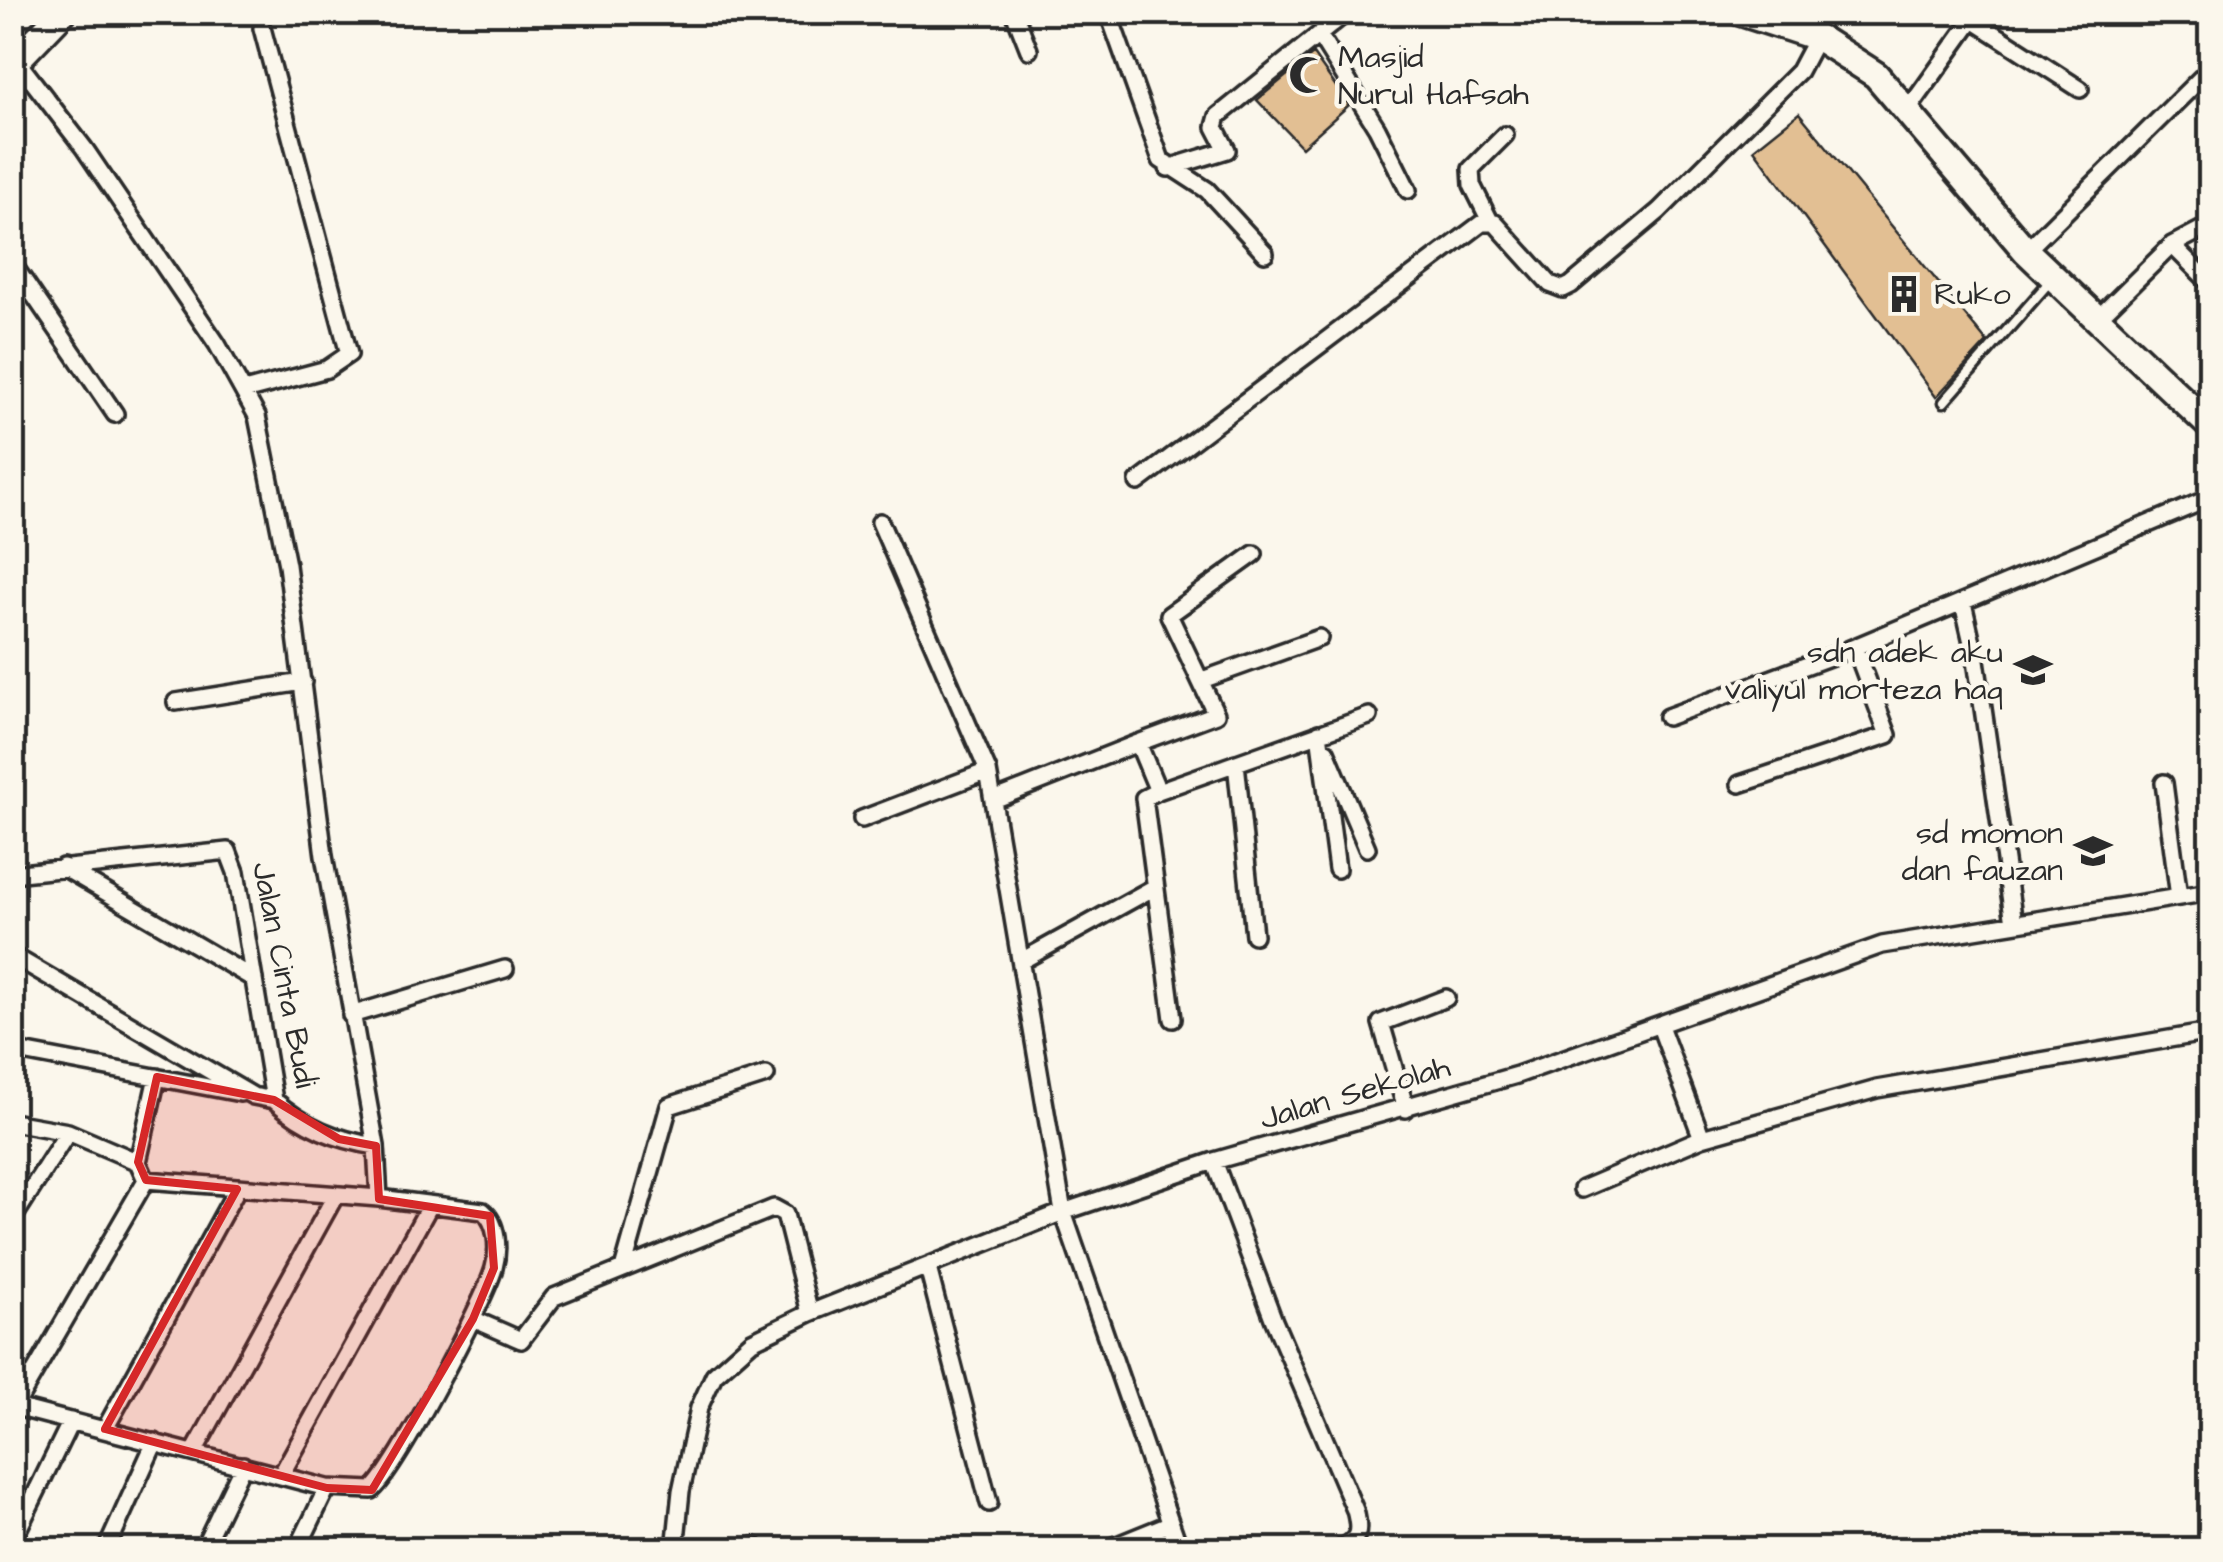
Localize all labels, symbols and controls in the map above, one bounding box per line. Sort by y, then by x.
place label: Masjid Nurul Hafsah [1338,35,1529,117]
mosque icon: Masjid Nurul Hafsah [1287,54,1329,96]
place label: Ruko [1934,272,2011,317]
building icon: Ruko [1883,273,1925,315]
place label: sdn adek aku valiyul morteza haq [1724,630,2003,712]
school or university icon: sdn adek aku valiyul morteza haq [2012,649,2054,691]
place label: sd momon dan fauzan [1902,811,2063,893]
school or university icon: sd momon dan fauzan [2072,830,2114,872]
street label: Jalan Cinta Budi [240,858,328,1092]
street label: Jalan Sekolah [1255,1044,1456,1142]

